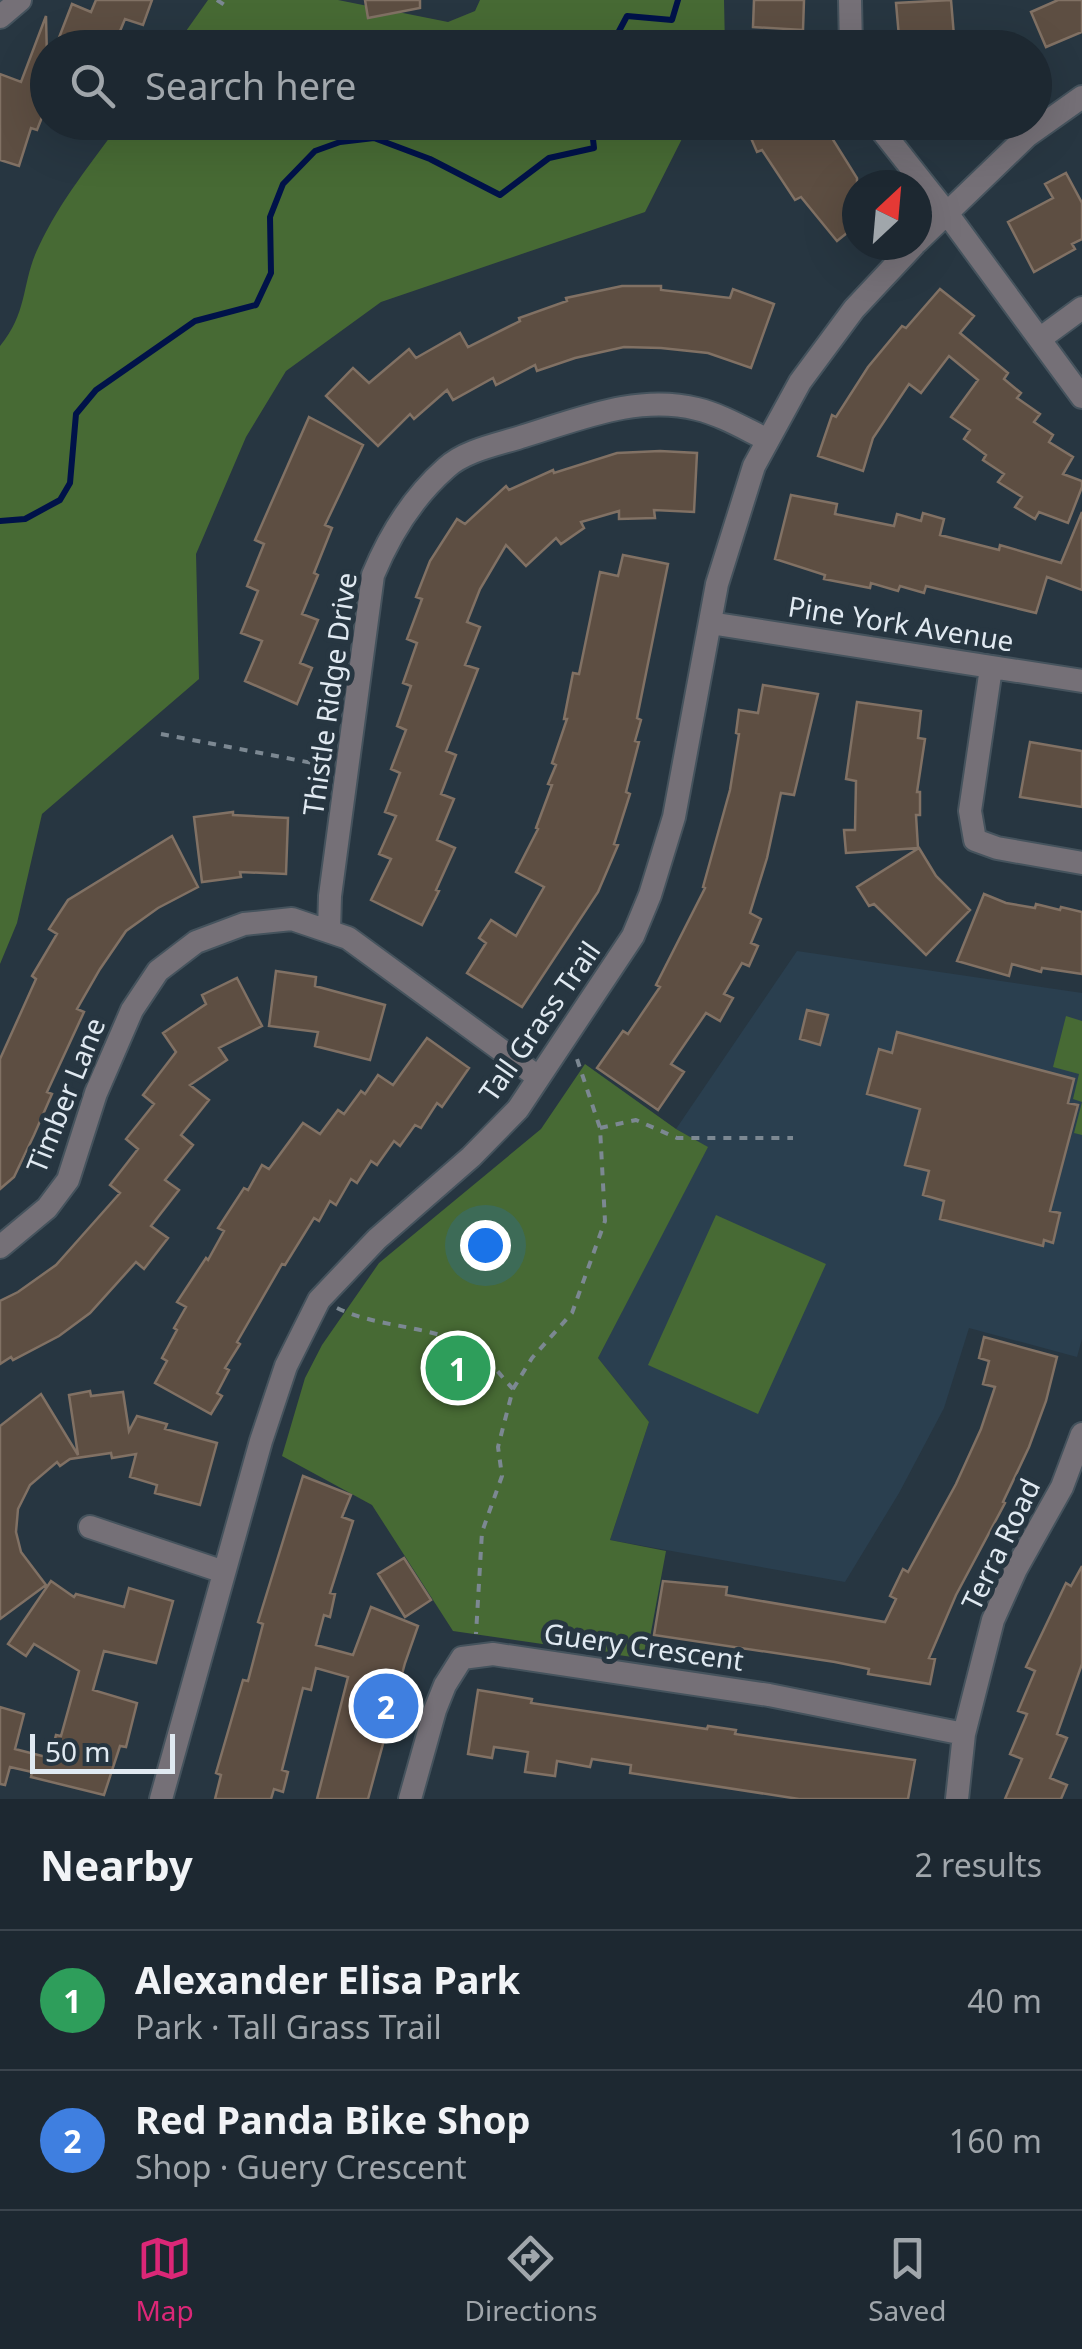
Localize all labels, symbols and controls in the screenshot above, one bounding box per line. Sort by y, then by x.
search box [30,30,1052,140]
icon: search [65,58,120,113]
text: Search here [145,59,356,111]
north arrow [842,170,932,260]
street label: Thistle Ridge Drive [293,570,365,818]
street label: Pine York Avenue [785,586,1017,660]
street label: Tall Grass Trail [470,933,608,1109]
street label: Timber Lane [17,1012,113,1178]
your location [460,1220,511,1271]
pin: 1 [426,1330,490,1406]
street label: Terra Road [952,1472,1048,1616]
street label: Guery Crescent [542,1613,746,1679]
pin: 2 [354,1668,418,1744]
scale bar [30,1729,175,1774]
text: 50 m [45,1732,111,1770]
text: Nearby [40,1836,193,1893]
text: 2 results [915,1843,1042,1886]
text: Alexander Elisa Park [135,1953,520,2005]
text: 1 [63,1979,82,2022]
text: 40 m [967,1979,1042,2022]
text: Park · Tall Grass Trail [135,2005,442,2048]
text: Red Panda Bike Shop [135,2093,530,2145]
text: 2 [63,2119,82,2162]
text: 160 m [949,2119,1042,2162]
text: Shop · Guery Crescent [135,2145,467,2188]
tab: Map [135,2231,194,2329]
tab: Directions [465,2231,597,2329]
tab: Saved [868,2231,947,2329]

